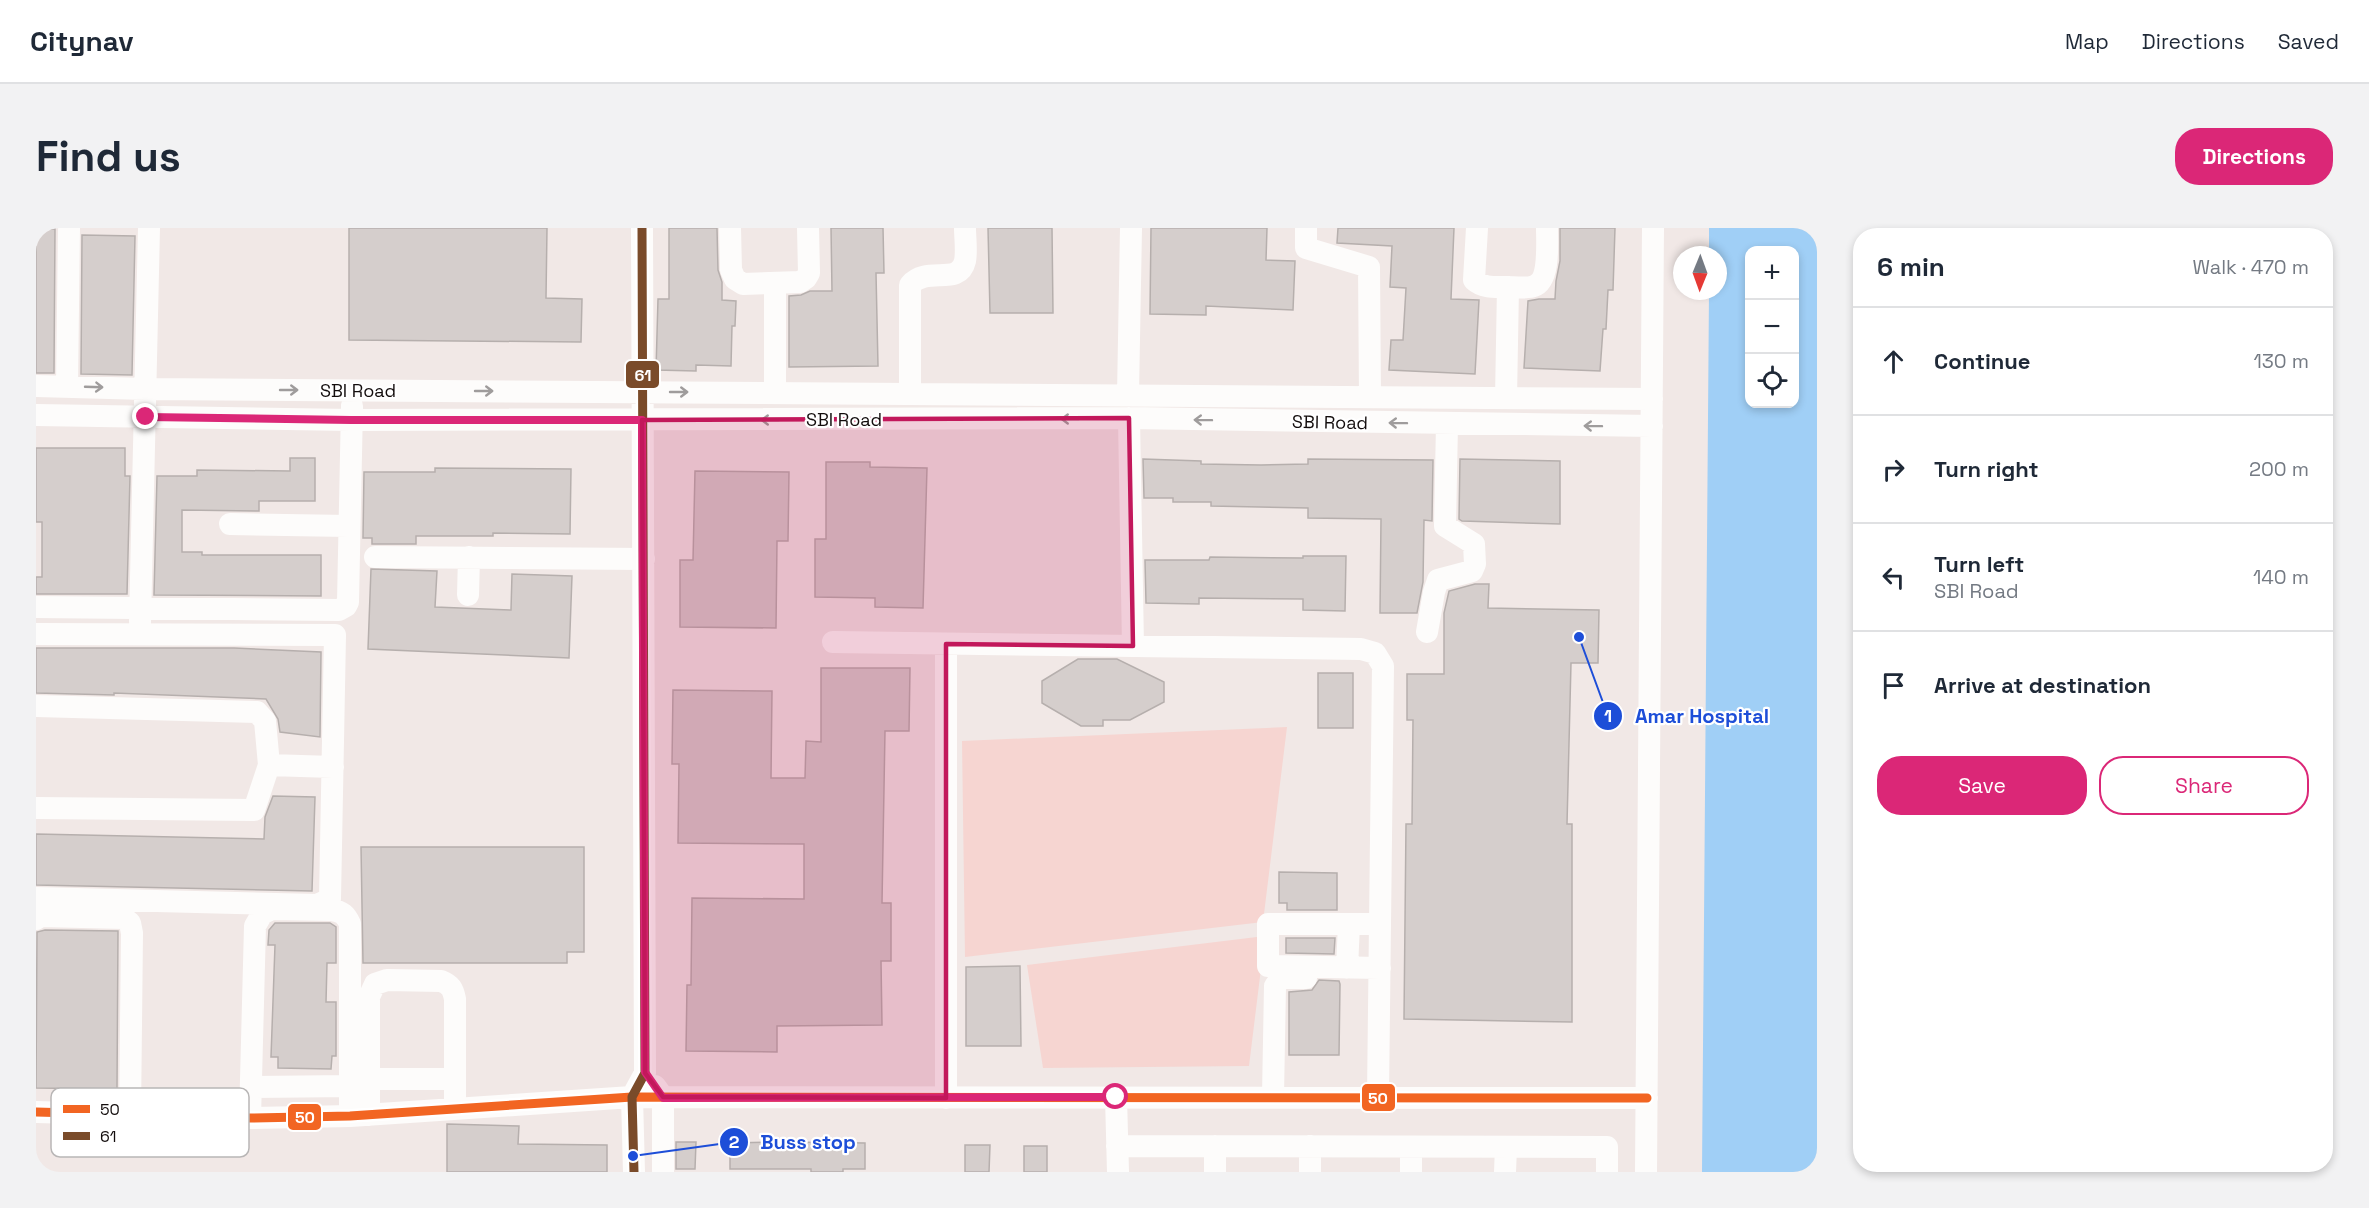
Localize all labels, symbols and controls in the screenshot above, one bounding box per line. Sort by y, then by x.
text: Citynav [30,23,134,59]
text: Map [2065,28,2109,55]
text: Directions [2142,28,2245,55]
text: Saved [2278,28,2339,55]
button: Directions [2175,128,2333,185]
text: Find us [36,130,181,183]
north arrow [1673,246,1727,300]
map controls [1745,246,1799,408]
button: + [1745,246,1799,300]
text: 6 min [1877,250,1945,284]
text: Walk · 470 m [2192,254,2309,280]
button: − [1745,300,1799,354]
icon: ahead [1877,345,1910,378]
text: Continue [1934,347,2030,375]
text: 130 m [2253,348,2309,374]
button: locate [1745,354,1799,408]
line badge: 61 [625,360,660,389]
text: 61 [634,365,652,386]
street label: SBI Road [320,379,396,402]
one-way arrow [84,381,104,392]
one-way arrow [279,384,299,395]
one-way arrow [474,385,494,397]
one-way arrow [669,386,689,398]
route end [132,403,158,429]
street label: SBI Road [806,408,882,431]
street label: SBI Road [1292,410,1368,434]
one-way arrow [1061,413,1081,424]
one-way arrow [761,414,781,426]
one-way arrow [1194,414,1214,426]
one-way arrow [1389,417,1409,429]
one-way arrow [1584,420,1604,432]
icon: right [1877,453,1910,486]
text: Turn right [1934,455,2039,483]
text: 200 m [2249,456,2309,482]
text: Turn left [1934,550,2024,578]
icon: left [1877,561,1910,594]
text: 140 m [2253,564,2309,590]
text: SBI Road [1934,578,2019,604]
icon: arrive [1877,669,1910,702]
text: Arrive at destination [1934,671,2151,699]
callout: Amar Hospital [1593,697,1781,735]
text: Amar Hospital [1635,703,1769,729]
text: 1 [1604,704,1612,727]
button: Save [1877,756,2087,815]
button: Share [2099,756,2309,815]
route start [1102,1083,1128,1109]
line badge: 50 [1361,1083,1396,1112]
legend [51,1088,249,1157]
text: 50 [1368,1088,1388,1109]
text: 50 [100,1099,120,1120]
line badge: 50 [287,1103,322,1131]
text: 50 [295,1107,315,1128]
callout: Buss stop [719,1123,868,1161]
text: 61 [100,1126,116,1147]
text: Buss stop [760,1129,856,1155]
text: 2 [729,1130,740,1153]

